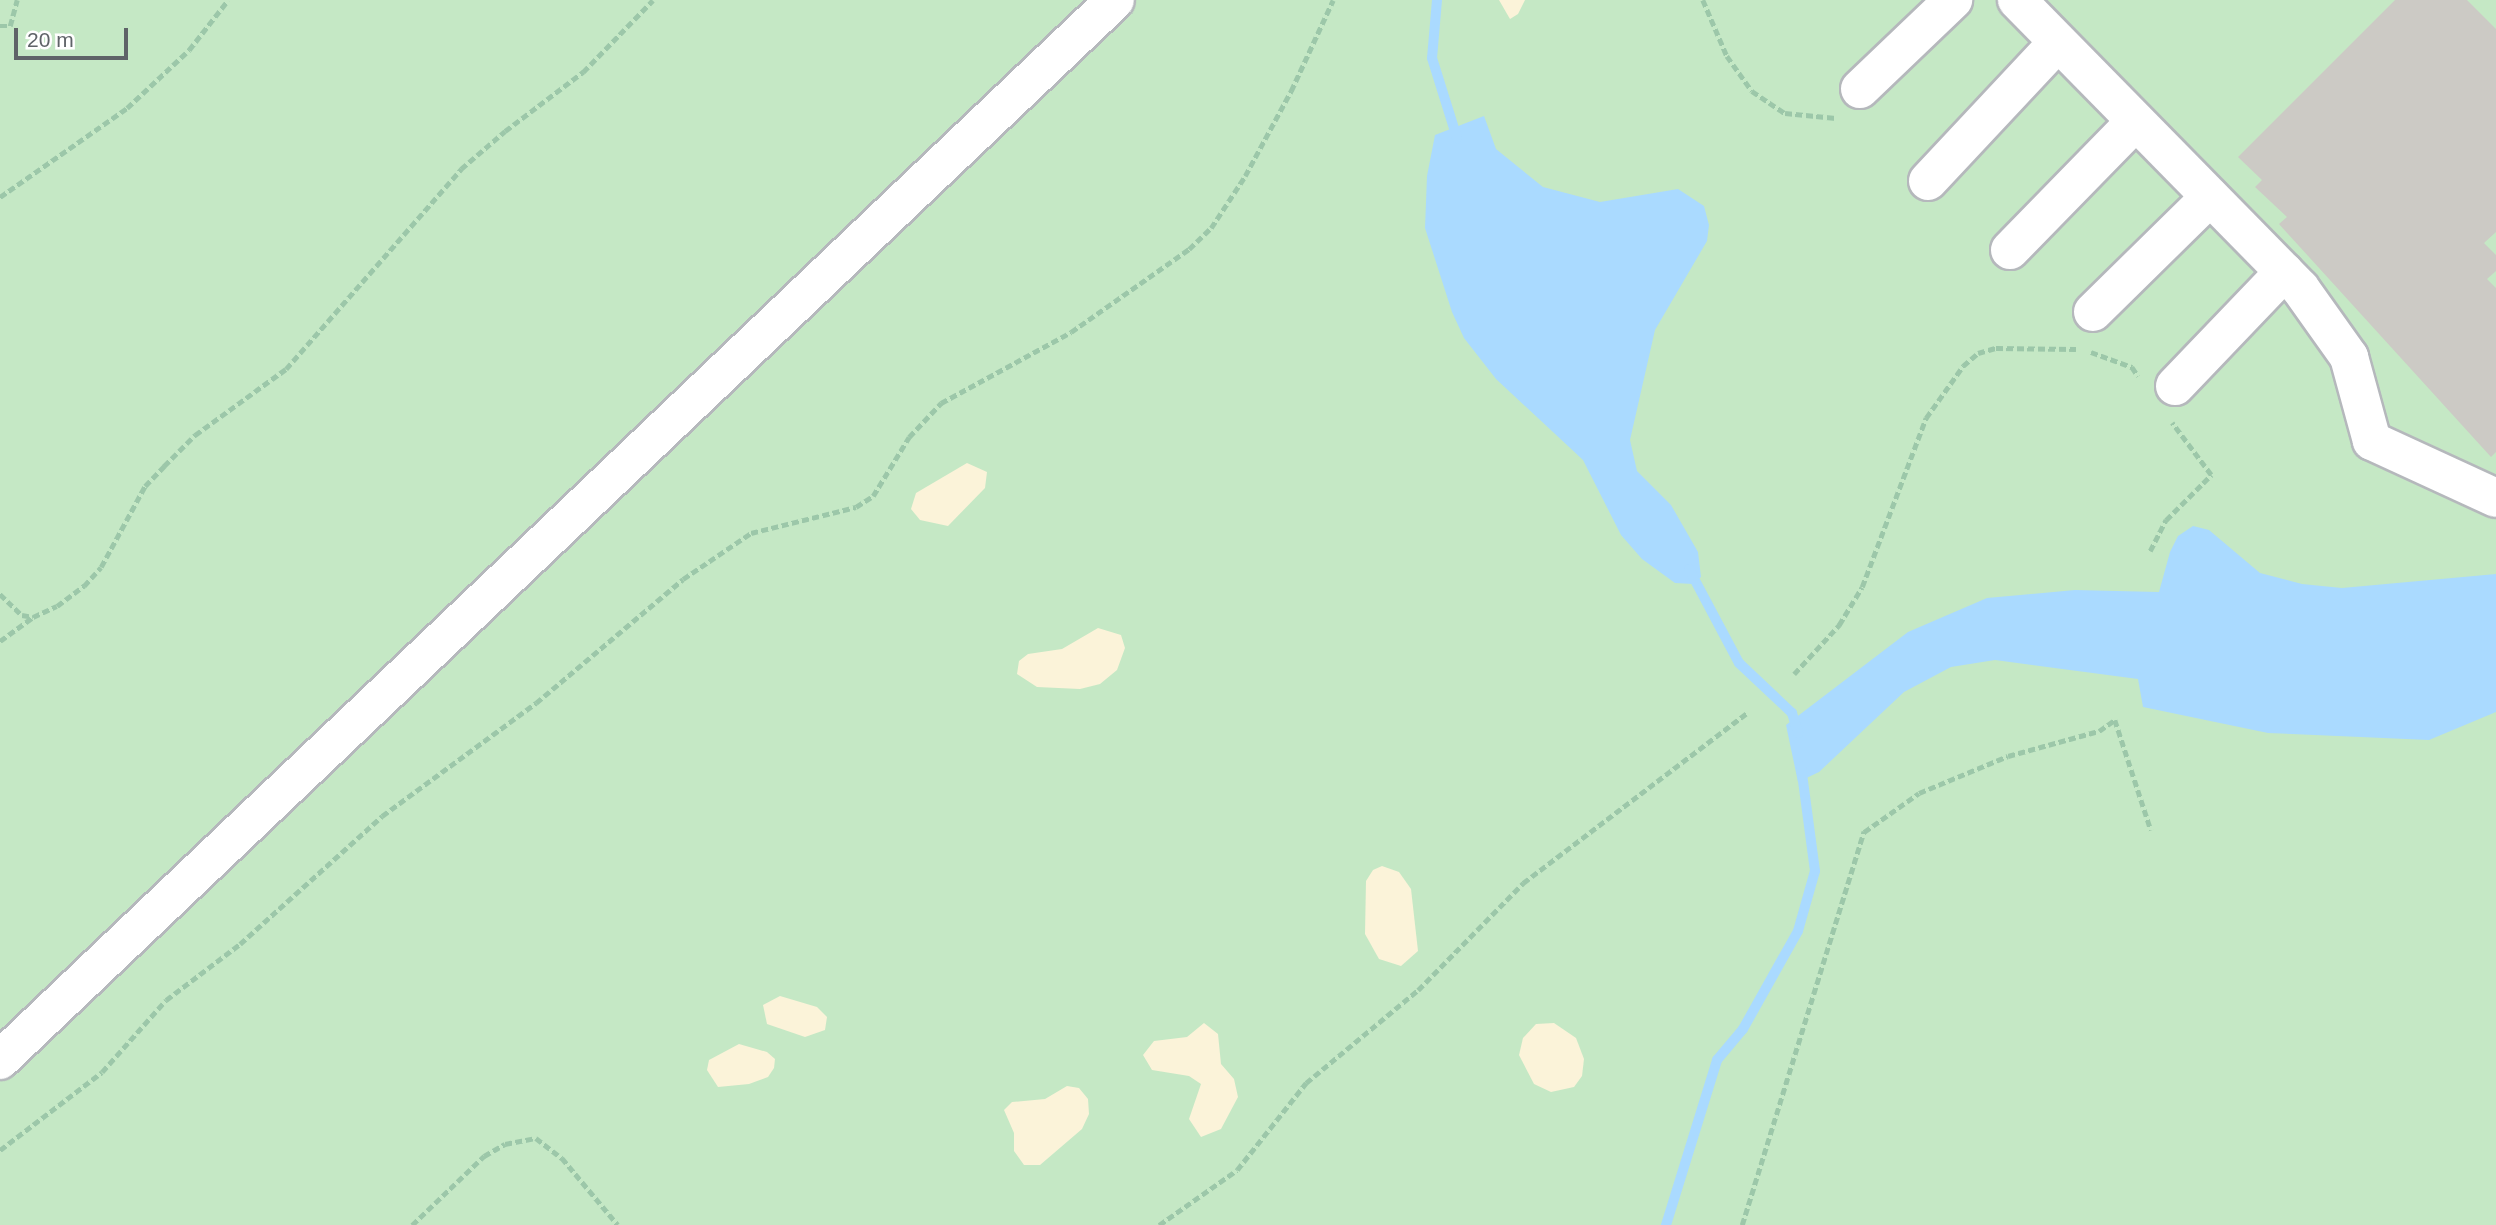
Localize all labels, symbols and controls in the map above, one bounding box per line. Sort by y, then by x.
scale bar [18,14,131,58]
text: 20 m [27,28,74,51]

